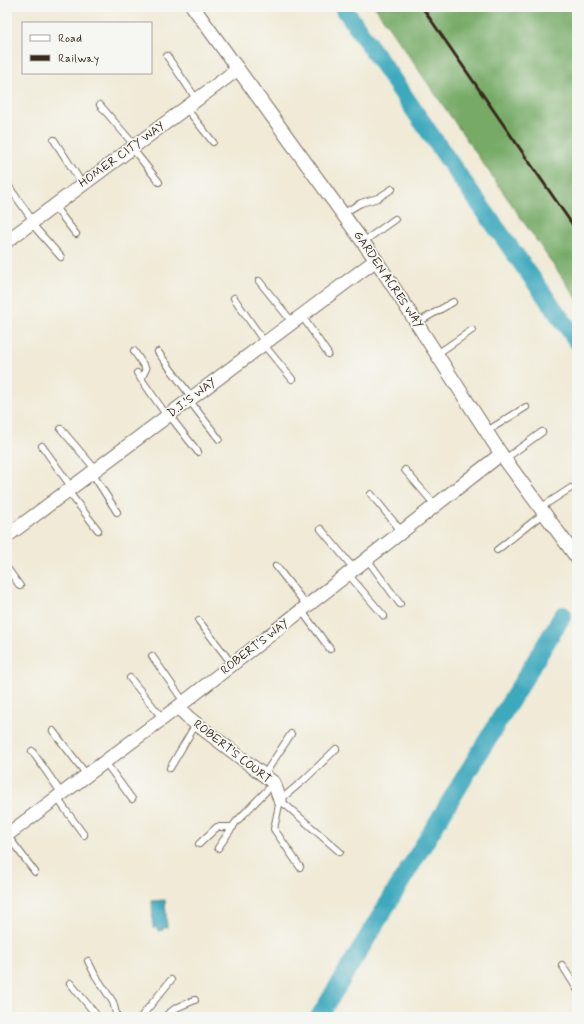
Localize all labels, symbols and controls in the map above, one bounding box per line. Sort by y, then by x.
legend [22,22,152,74]
text: Road [58,31,82,47]
text: Railway [58,51,100,67]
street label: HOMER CITY WAY [76,118,168,192]
street label: GARDEN ACRES WAY [349,228,427,332]
street label: D.J.'S WAY [164,374,220,422]
street label: ROBERT'S WAY [218,615,293,679]
street label: ROBERT'S COURT [190,717,274,788]

